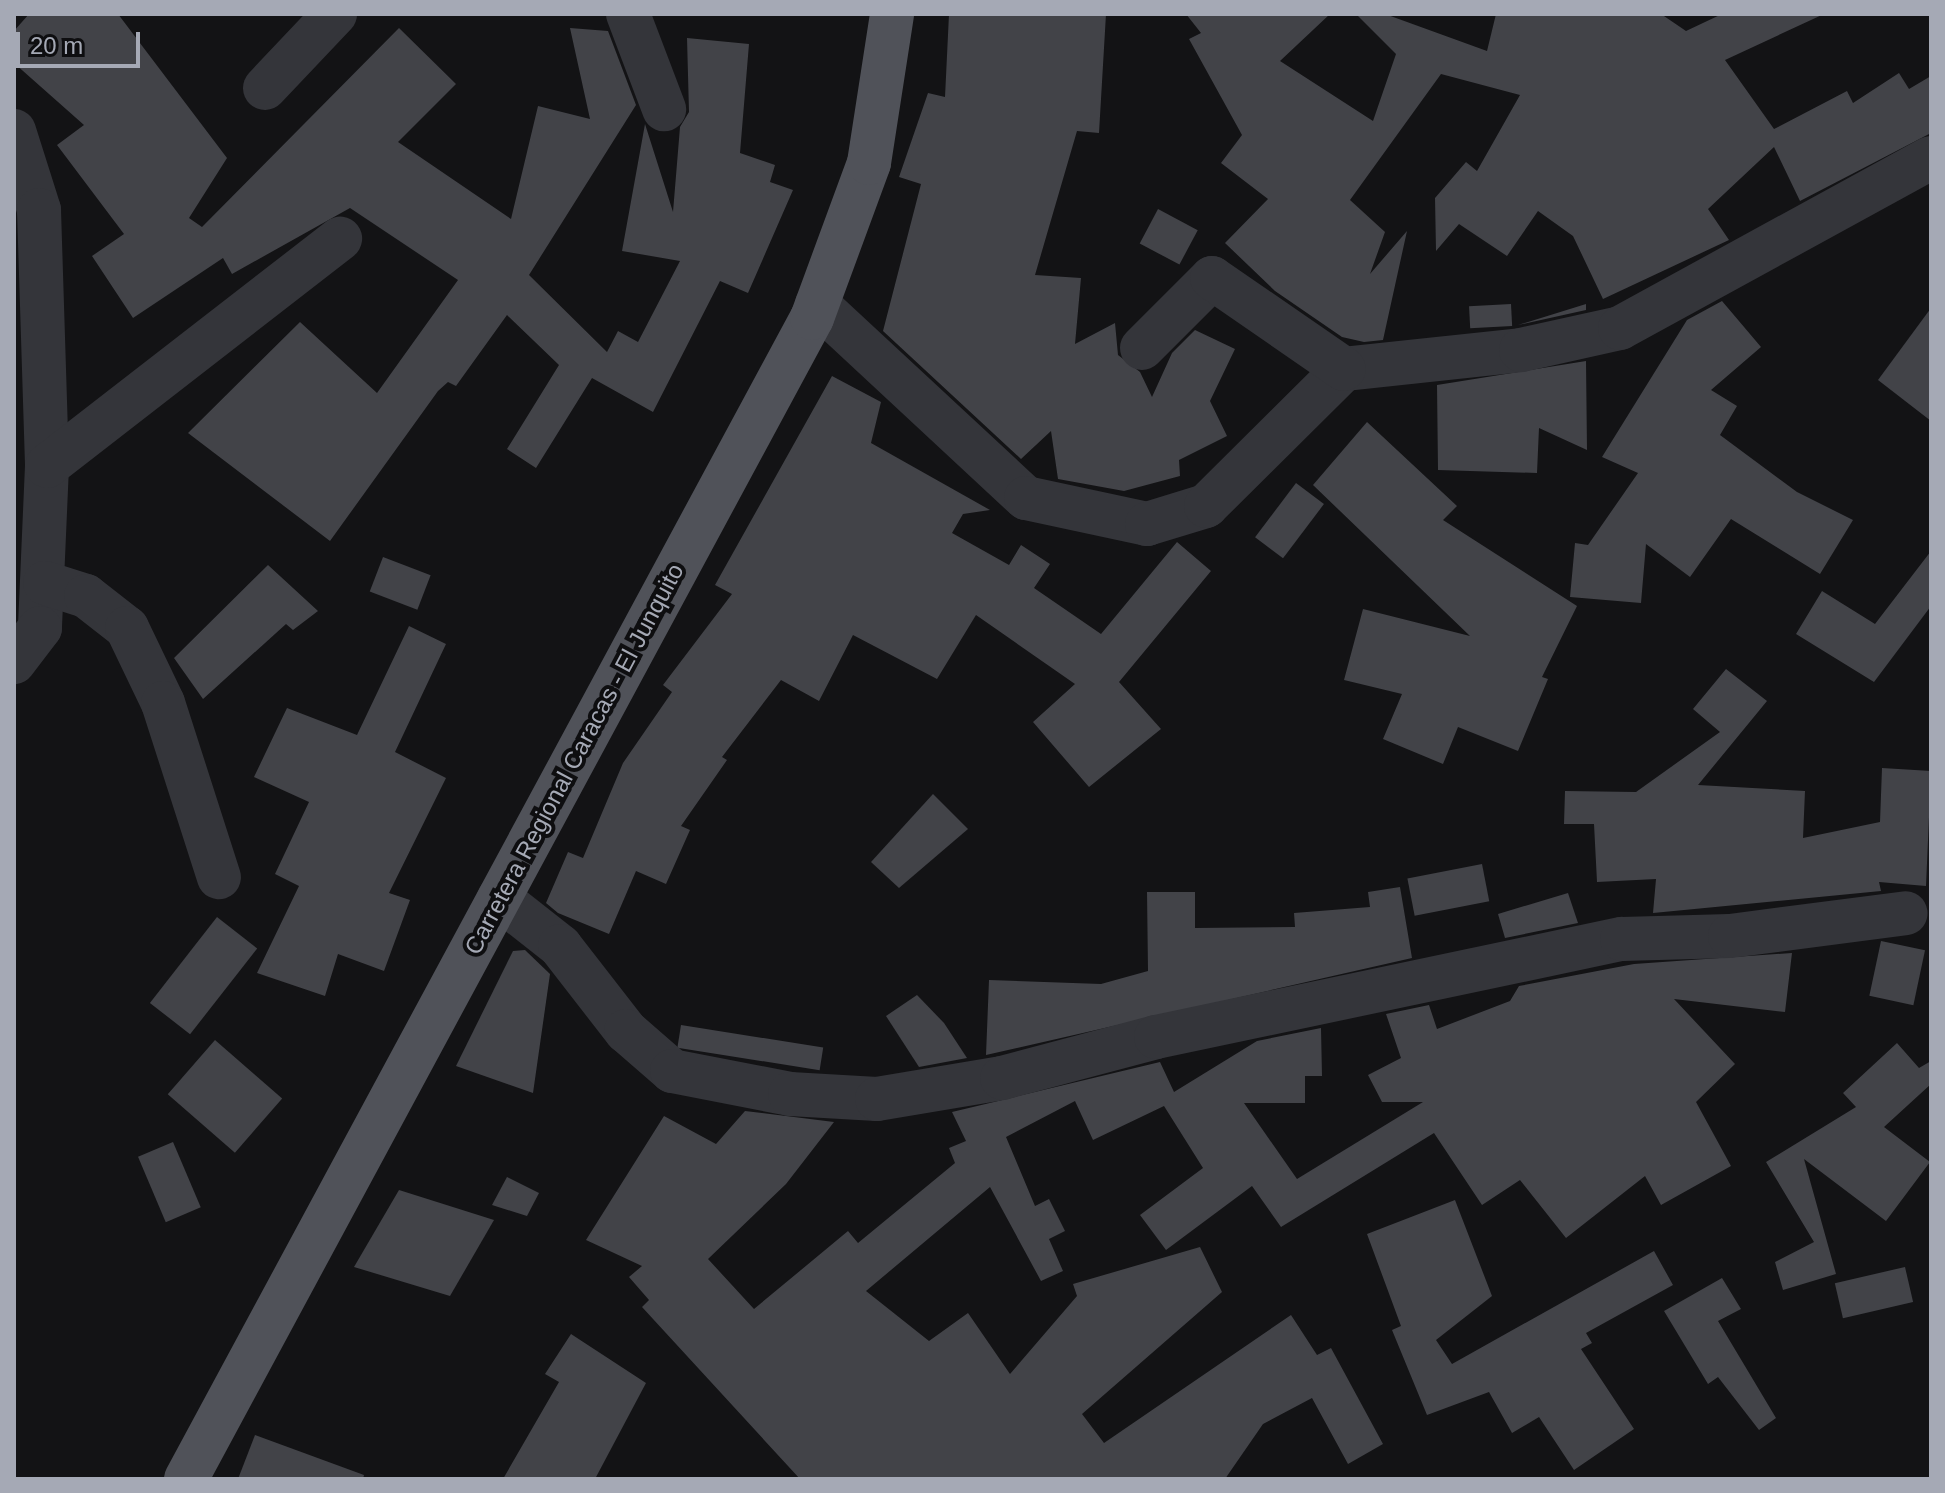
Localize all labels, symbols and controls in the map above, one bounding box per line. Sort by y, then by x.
scale bar [20,16,144,66]
text: 20 m [30,32,83,59]
street label: Carretera Regional Caracas - El Junquito [458,558,690,960]

